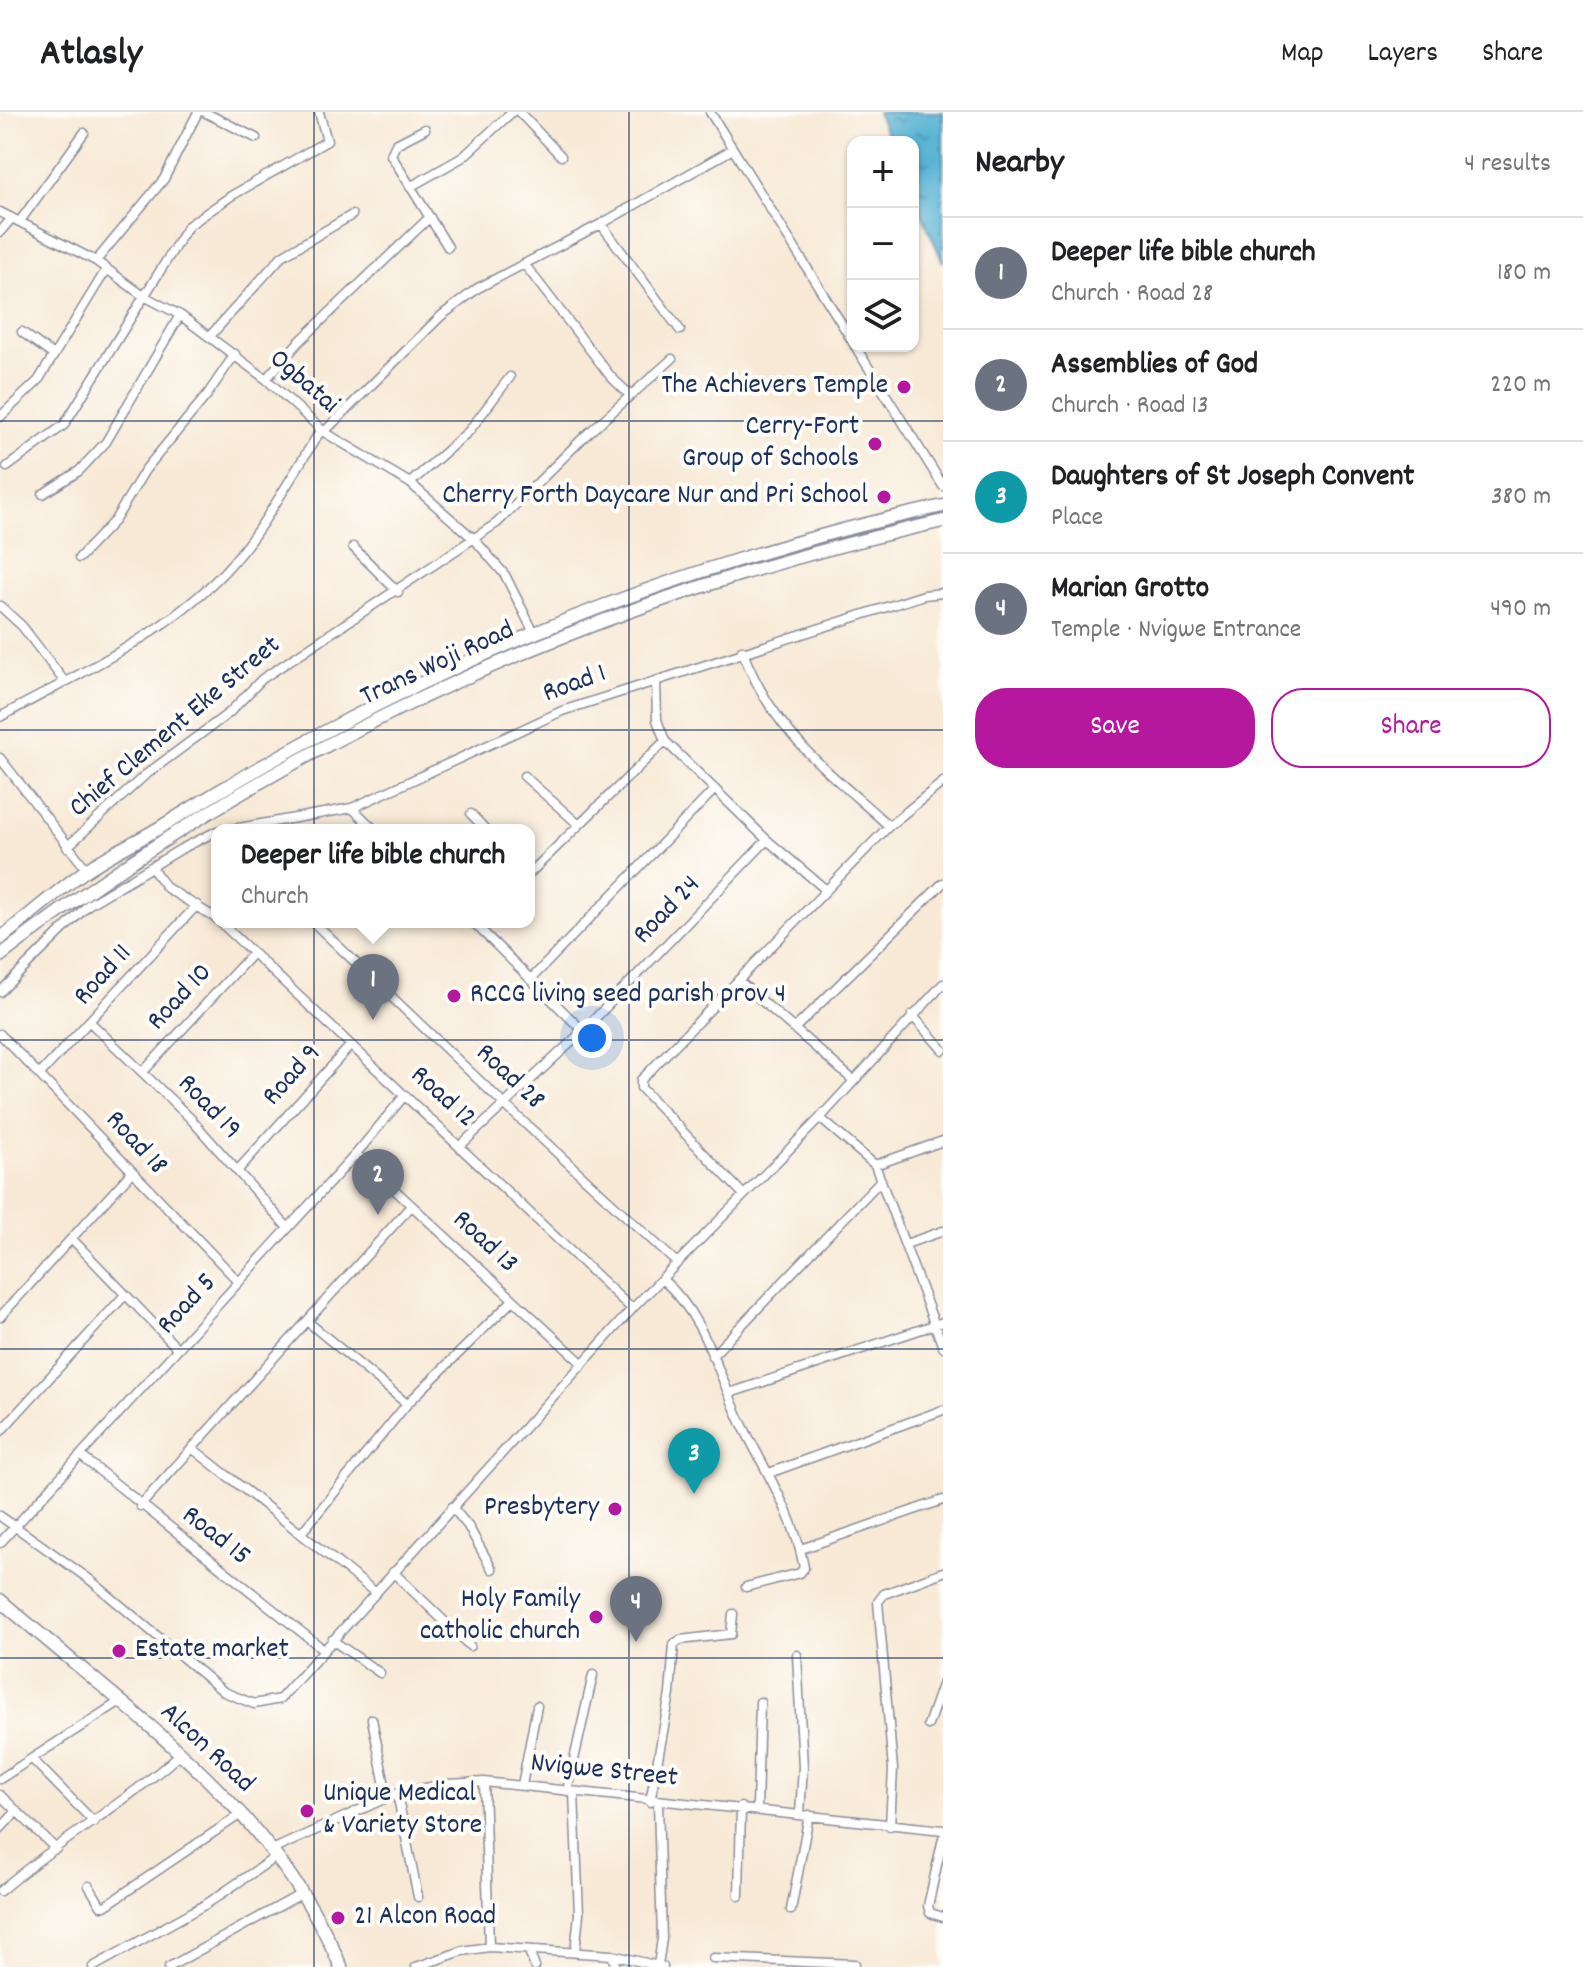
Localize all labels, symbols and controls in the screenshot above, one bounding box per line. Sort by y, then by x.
text: Atlasly [40,28,142,83]
text: Map [1281,35,1324,75]
text: Layers [1368,35,1438,75]
text: Share [1482,35,1543,75]
map controls [847,136,919,352]
button: + [847,136,919,208]
text: Nearby [975,140,1064,189]
text: 4 results [1464,146,1551,183]
button: − [847,208,919,280]
text: Deeper life bible church [1051,233,1316,276]
text: 1 [998,255,1004,292]
text: 180 m [1497,255,1551,292]
text: Church · Road 28 [1051,276,1213,313]
button: layers [847,280,919,352]
street label: Ogbatai [259,341,347,425]
text: Assemblies of God [1051,345,1258,388]
place label: The Achievers Temple [661,367,888,407]
text: 2 [995,367,1007,404]
text: 220 m [1490,367,1551,404]
marker: The Achievers Temple [895,378,913,396]
text: Church · Road 13 [1051,388,1209,425]
place label: Cerry-Fort Group of Schools [682,408,859,480]
marker: Cerry-Fort Group of Schools [866,435,884,453]
text: Daughters of St Joseph Convent [1051,457,1414,500]
place label: Cherry Forth Daycare Nur and Pri School [442,477,868,517]
text: 3 [995,479,1007,516]
text: 380 m [1491,479,1551,516]
marker: Cherry Forth Daycare Nur and Pri School [875,488,893,506]
text: Place [1051,500,1103,537]
text: Marian Grotto [1051,569,1209,612]
text: 4 [996,591,1006,628]
text: 490 m [1490,591,1551,628]
street label: Trans Woji Road [354,612,522,718]
text: Temple · Nvigwe Entrance [1051,612,1301,649]
street label: Chief Clement Eke Street [61,627,291,829]
street label: Road 1 [538,655,612,715]
button: Save [975,688,1255,768]
button: Share [1271,688,1551,768]
popup [211,824,535,928]
text: Deeper life bible church [241,836,505,879]
street label: Road 24 [625,867,711,955]
text: Church [241,879,309,916]
street label: Road 11 [65,936,143,1016]
pin: 1 [347,954,399,1020]
street label: Road 10 [139,955,223,1041]
place label: RCCG living seed parish prov 4 [470,976,786,1016]
marker: RCCG living seed parish prov 4 [445,987,463,1005]
your location [572,1018,612,1058]
street label: Road 28 [465,1035,553,1121]
street label: Road 9 [254,1036,332,1116]
street label: Road 12 [400,1057,484,1139]
street label: Road 19 [167,1066,249,1150]
street label: Road 18 [94,1103,176,1185]
pin: 2 [352,1149,404,1215]
street label: Road 13 [442,1202,526,1284]
street label: Road 5 [149,1265,227,1345]
pin: 3 [668,1428,720,1494]
place label: Presbytery [484,1489,600,1529]
street label: Road 15 [172,1497,258,1577]
marker: Presbytery [606,1500,624,1518]
pin: 4 [610,1576,662,1642]
place label: Holy Family catholic church [420,1581,581,1653]
marker: Holy Family catholic church [587,1608,605,1626]
place label: Estate market [135,1631,289,1671]
marker: Estate market [110,1642,128,1660]
street label: Alcon Road [149,1694,263,1804]
street label: Nvigwe Street [528,1744,680,1800]
place label: Unique Medical & Variety Store [323,1775,482,1847]
marker: Unique Medical & Variety Store [298,1802,316,1820]
place label: 21 Alcon Road [354,1898,496,1938]
marker: 21 Alcon Road [329,1909,347,1927]

